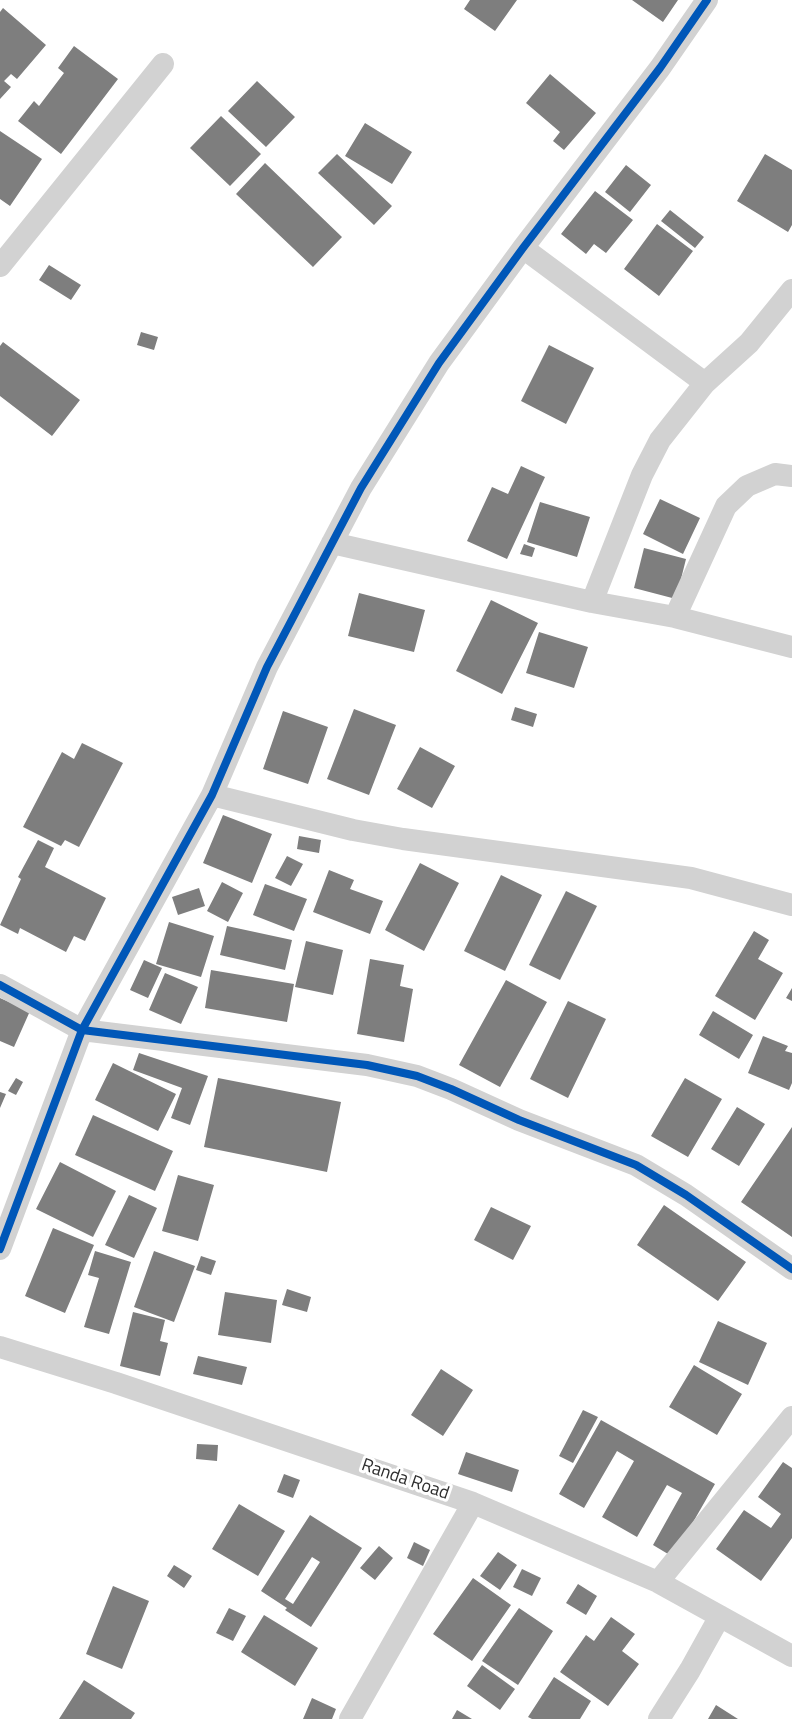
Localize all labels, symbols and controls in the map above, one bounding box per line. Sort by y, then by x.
street label: Randa Road [358,1455,452,1505]

